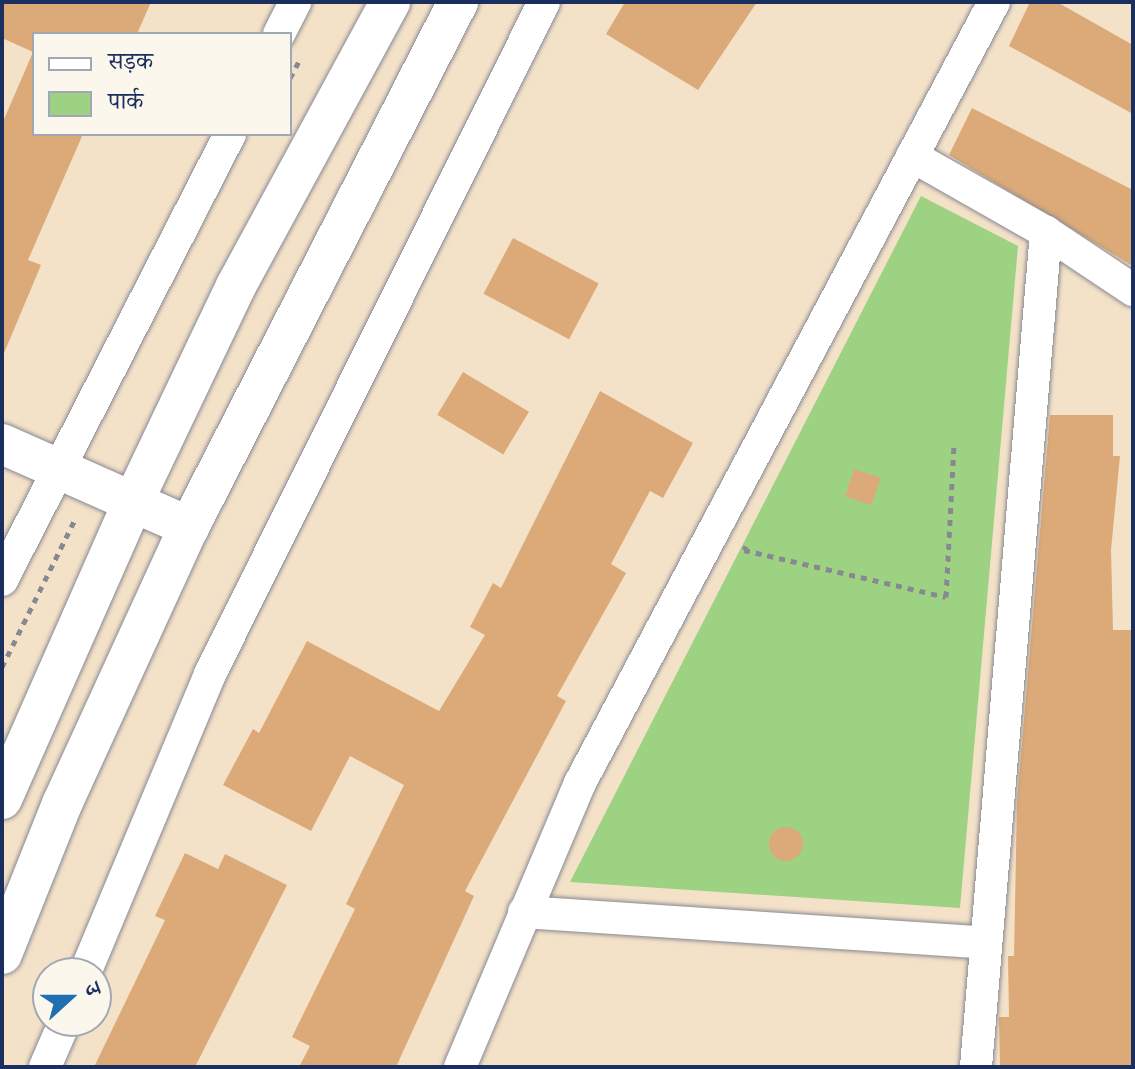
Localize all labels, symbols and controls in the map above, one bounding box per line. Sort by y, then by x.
legend [32,32,292,136]
text: सड़क [108,45,153,76]
text: पार्क [108,85,143,116]
north arrow [32,957,112,1037]
text: उ [77,979,109,999]

